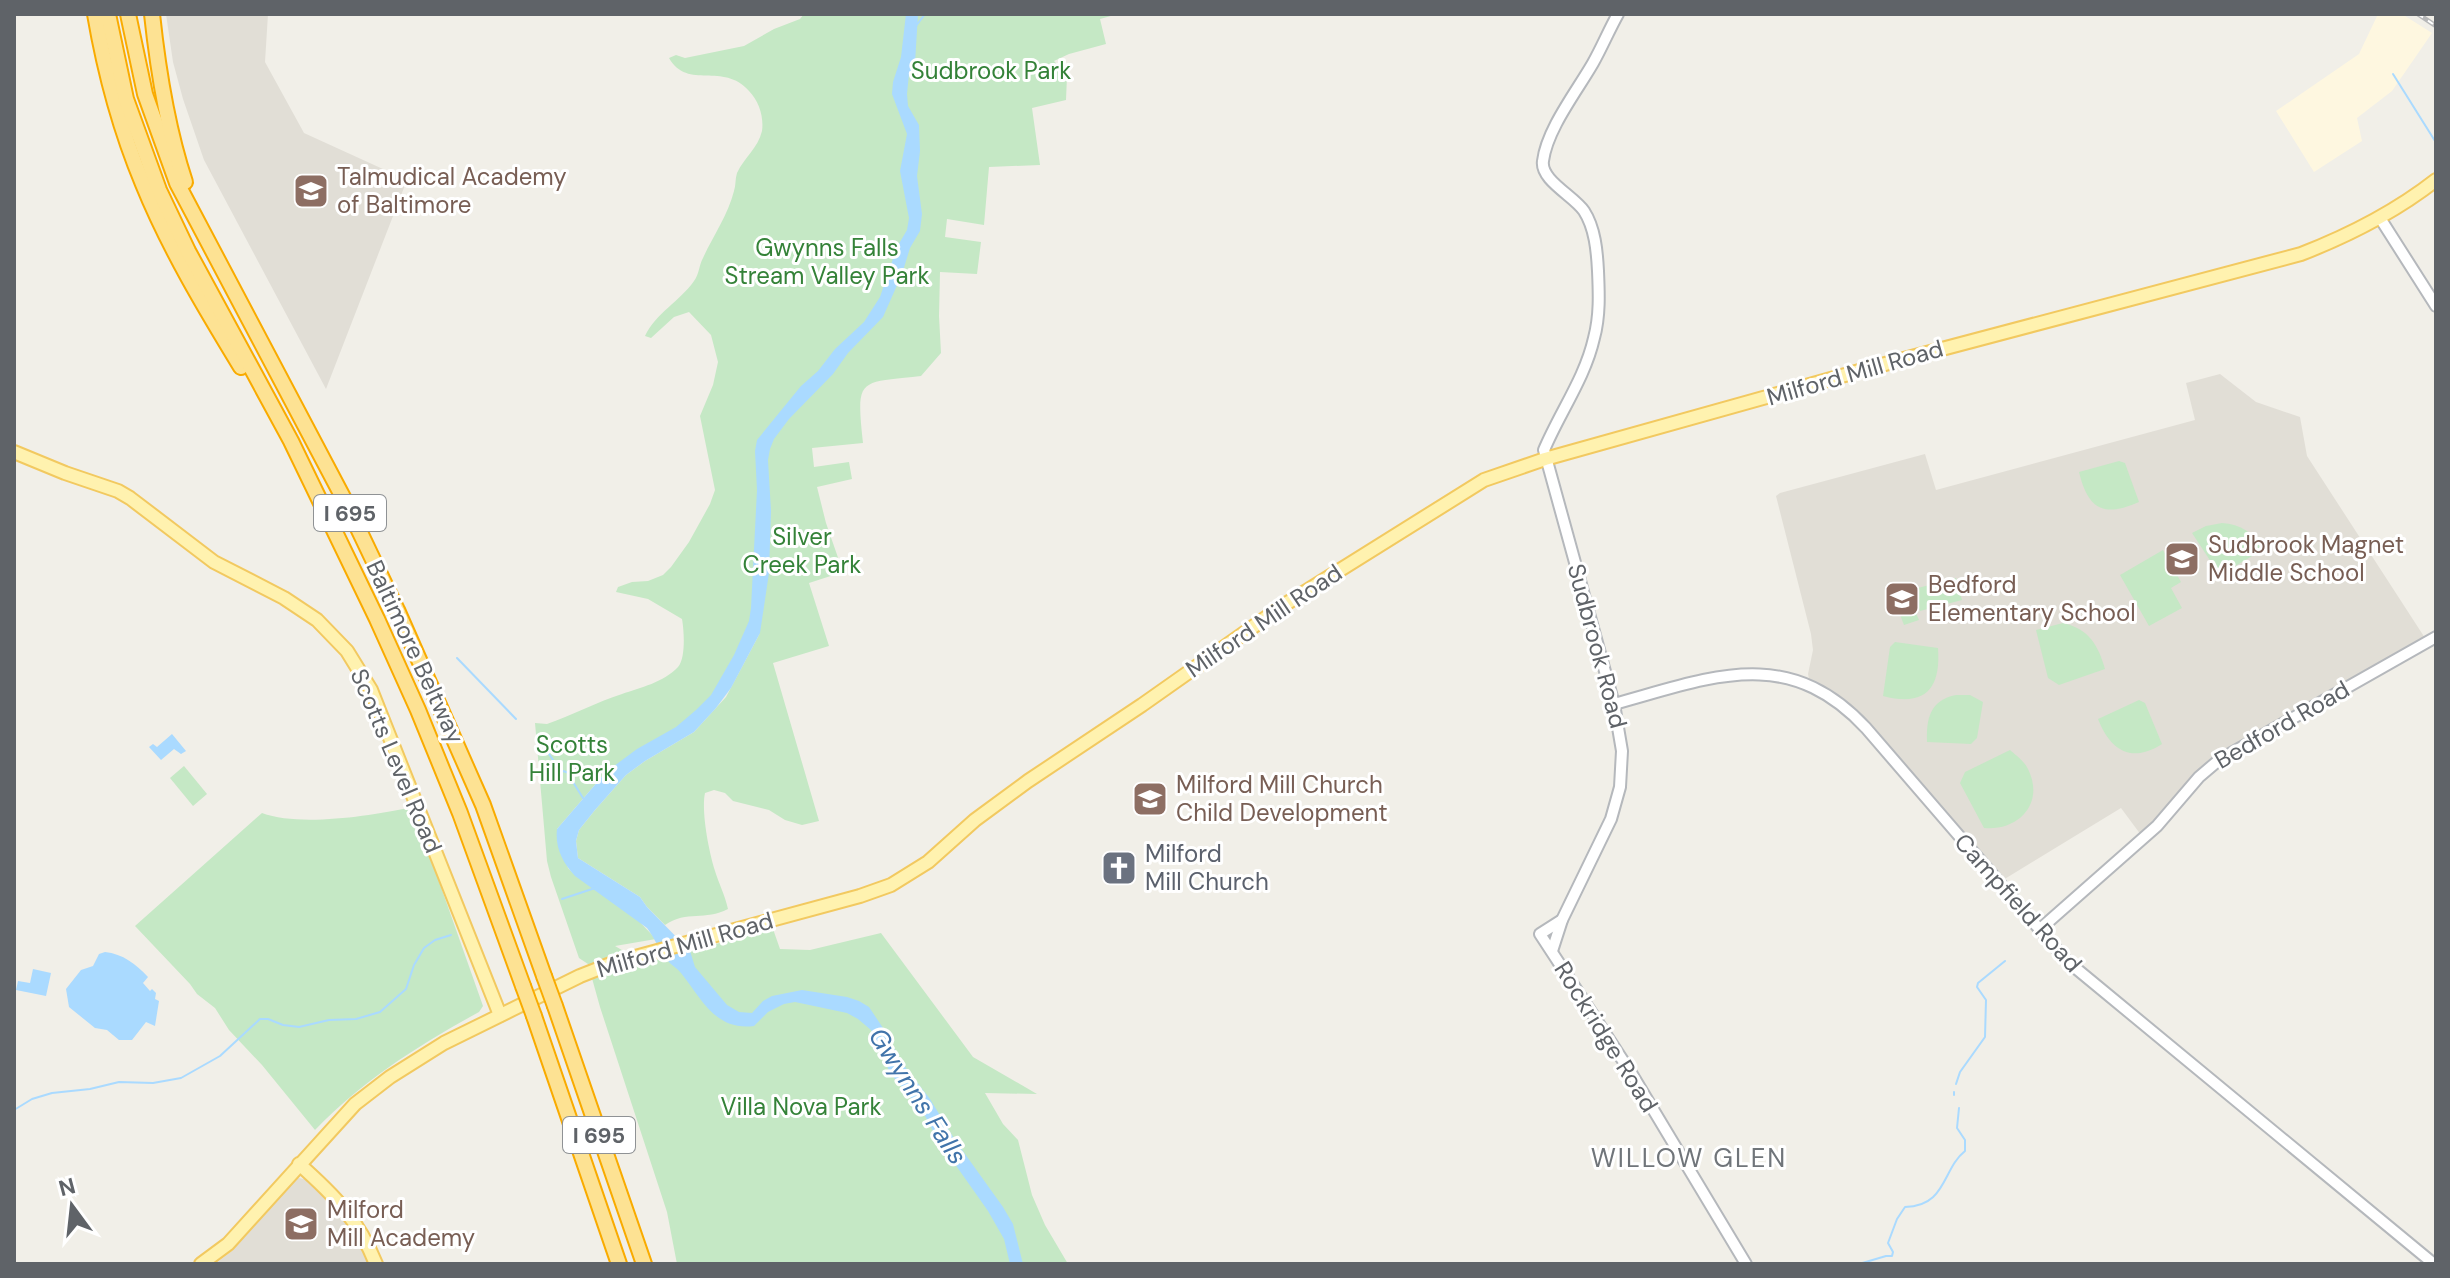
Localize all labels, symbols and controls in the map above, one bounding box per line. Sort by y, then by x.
park label: Sudbrook Park [911,55,1071,86]
place label: Talmudical Academy of Baltimore [337,161,567,220]
school or university icon: Talmudical Academy of Baltimore [292,172,330,210]
park label: Gwynns Falls Stream Valley Park [725,232,929,291]
street label: Milford Mill Road [1763,333,1947,412]
road number: I 695 [314,495,386,531]
park label: Silver Creek Park [743,521,861,580]
place label: Sudbrook Magnet Middle School [2208,529,2404,588]
school or university icon: Sudbrook Magnet Middle School [2163,540,2201,578]
street label: Baltimore Beltway [359,555,472,748]
street label: Milford Mill Road [1180,557,1348,684]
street label: Sudbrook Road [1561,560,1634,731]
place label: Bedford Elementary School [1928,569,2136,628]
school or university icon: Bedford Elementary School [1883,580,1921,618]
street label: Scotts Level Road [344,664,449,858]
street label: Bedford Road [2209,673,2355,776]
park label: Scotts Hill Park [529,729,615,788]
place label: Milford Mill Church Child Development [1176,769,1388,828]
school or university icon: Milford Mill Church Child Development [1131,780,1169,818]
street label: Campfield Road [1948,827,2089,979]
place label: Milford Mill Church [1145,838,1269,897]
church icon: Milford Mill Church [1100,849,1138,887]
street label: Milford Mill Road [593,905,777,984]
street label: Rockridge Road [1548,956,1665,1118]
water label: Gwynns Falls [861,1021,975,1171]
park label: Villa Nova Park [720,1091,882,1122]
road number: I 695 [563,1117,635,1153]
district label: WILLOW GLEN [1591,1141,1787,1175]
north arrow [32,1166,112,1246]
text: N [55,1171,78,1203]
place label: Milford Mill Academy [327,1194,475,1253]
school or university icon: Milford Mill Academy [282,1205,320,1243]

